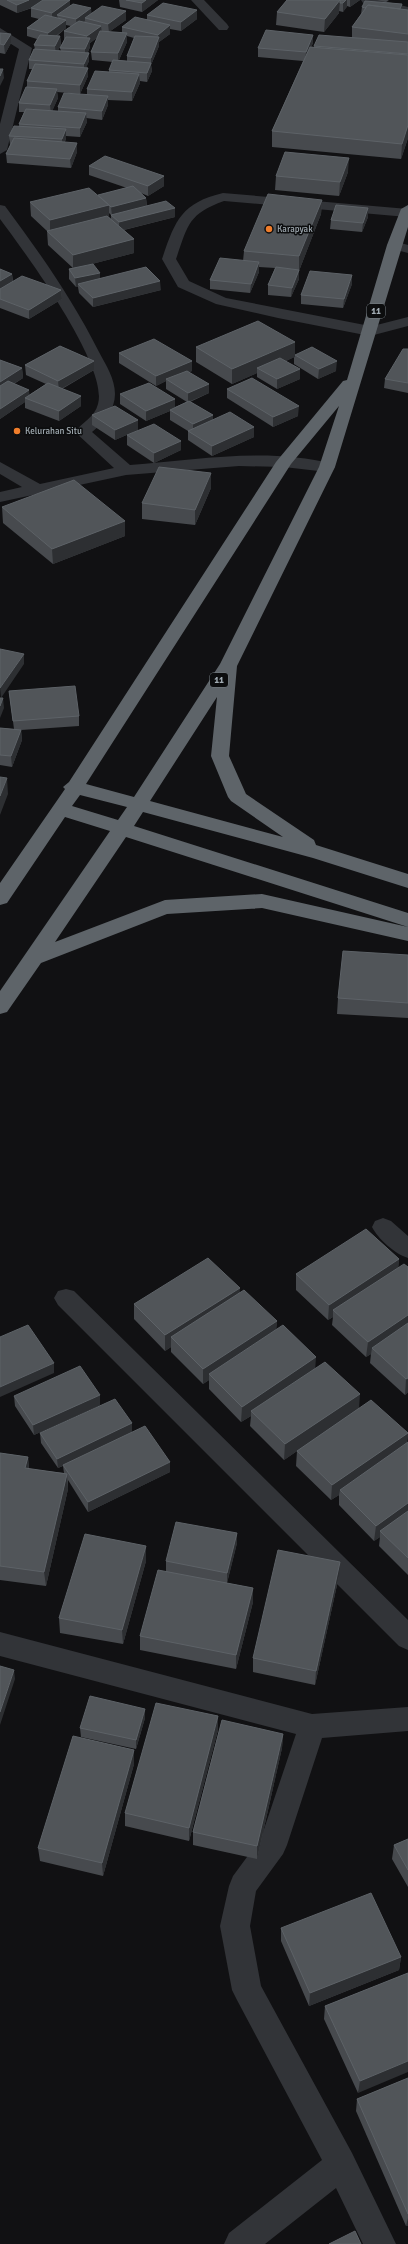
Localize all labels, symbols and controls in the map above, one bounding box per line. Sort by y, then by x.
marker: Karapyak [264,224,274,234]
place label: Karapyak [277,224,313,235]
road number: 11 [367,304,385,318]
marker: Kelurahan Situ [12,426,22,436]
place label: Kelurahan Situ [25,426,82,437]
road number: 11 [210,673,228,687]

